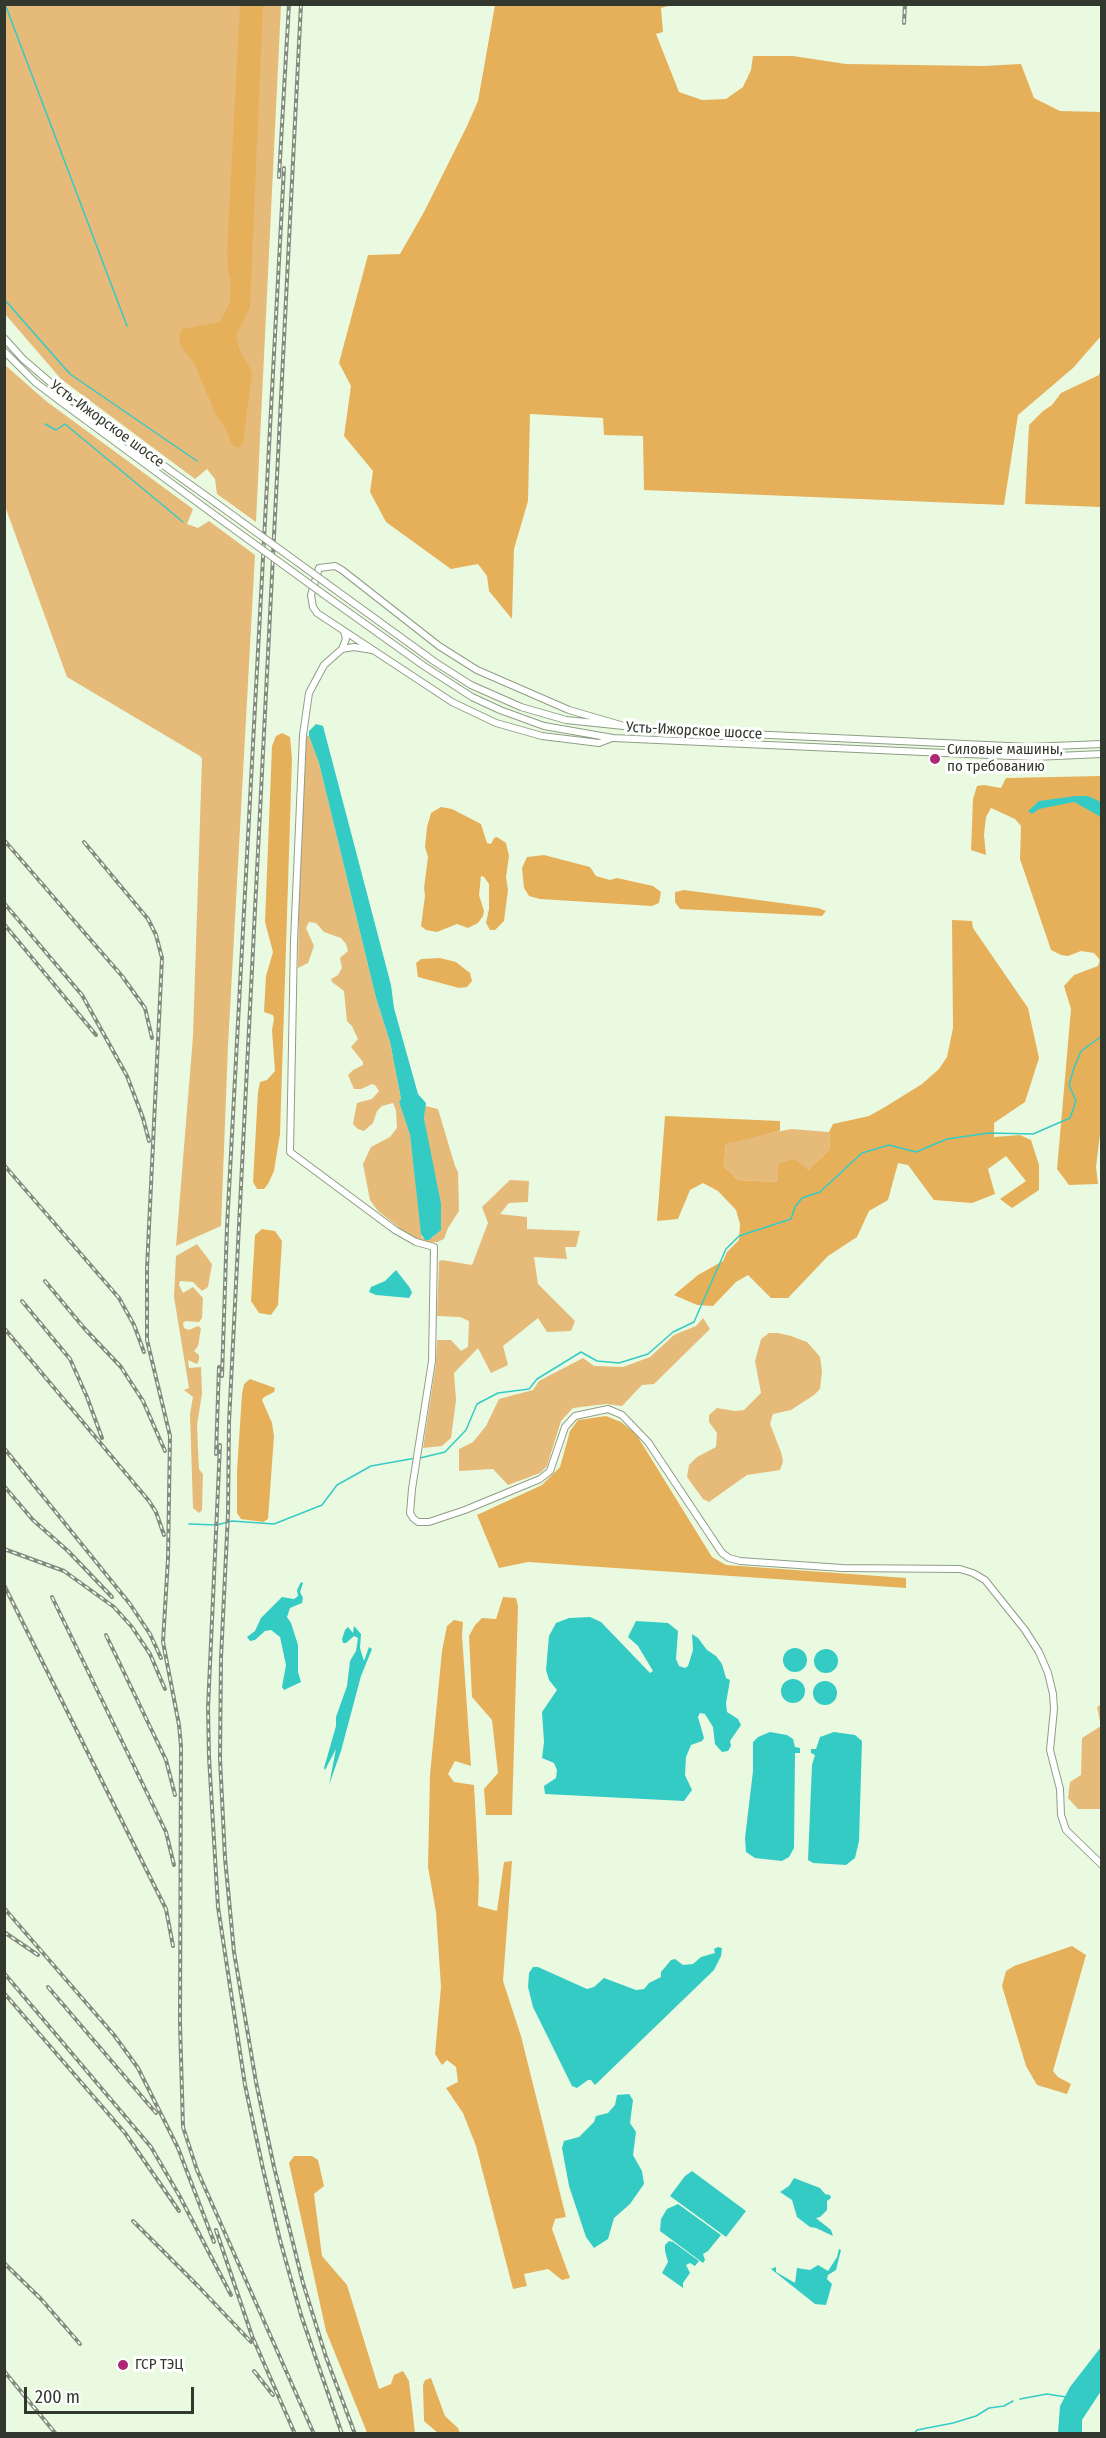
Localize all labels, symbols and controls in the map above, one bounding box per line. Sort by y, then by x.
street label: Усть-Ижорское шоссе [47,377,167,471]
street label: Усть-Ижорское шоссе [625,718,763,744]
place label: Силовые машины, по требованию [947,741,1063,776]
marker: Силовые машины, по требованию [928,752,942,766]
place label: ГСР ТЭЦ [135,2356,183,2374]
marker: ГСР ТЭЦ [116,2358,130,2372]
scale bar [27,2375,196,2413]
text: 200 m [35,2386,80,2408]

